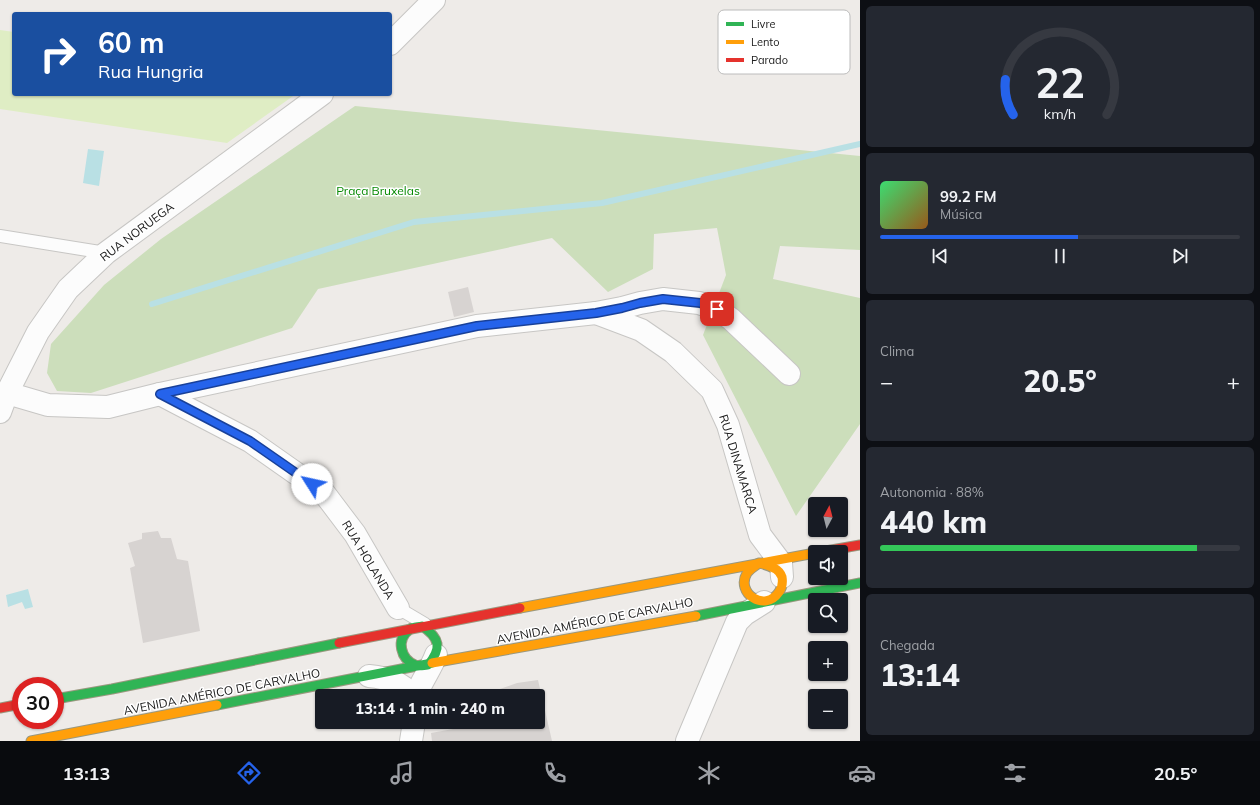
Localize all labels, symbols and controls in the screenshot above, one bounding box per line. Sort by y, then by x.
legend [718,10,850,74]
text: Livre [751,17,775,31]
text: 60 m [98,25,164,60]
icon: right [32,28,84,80]
text: Lento [751,35,779,49]
text: Parado [751,53,788,67]
text: 22 [1035,55,1085,107]
text: Rua Hungria [98,60,204,83]
text: km/h [1044,104,1076,122]
park label: Praça Bruxelas [336,183,420,198]
text: 99.2 FM [940,187,996,206]
street label: RUA NORUEGA [97,199,177,264]
text: Música [940,206,982,222]
icon: previous [929,245,951,267]
icon: pause [1049,245,1071,267]
icon: next [1169,245,1191,267]
pin [700,292,734,326]
icon: arrive [706,298,728,320]
text: Clima [880,343,914,359]
text: 20.5° [1023,362,1097,400]
text: − [880,368,893,396]
text: + [1227,368,1240,396]
street label: RUA DINAMARCA [716,412,761,515]
position arrow [291,463,333,505]
text: Autonomia · 88% [880,484,984,500]
north arrow [808,497,848,537]
map controls [808,497,848,729]
text: 440 km [880,503,987,541]
street label: RUA HOLANDA [339,518,398,602]
button: sound [808,545,848,585]
button: search [808,593,848,633]
street label: AVENIDA AMÉRICO DE CARVALHO [495,594,695,647]
text: Chegada [880,637,935,653]
button: + [808,641,848,681]
text: 13:14 [880,656,960,694]
street label: AVENIDA AMÉRICO DE CARVALHO [122,665,322,718]
speed limit sign: 30 [12,677,64,729]
button: − [808,689,848,729]
text: 13:14 · 1 min · 240 m [355,699,505,718]
icon: directions [235,759,263,787]
icon: music [388,759,416,787]
icon: phone [541,759,569,787]
icon: climate [695,759,723,787]
icon: car [848,759,876,787]
icon: filters [1001,759,1029,787]
text: 13:13 [63,762,110,785]
text: 20.5° [1154,762,1197,785]

